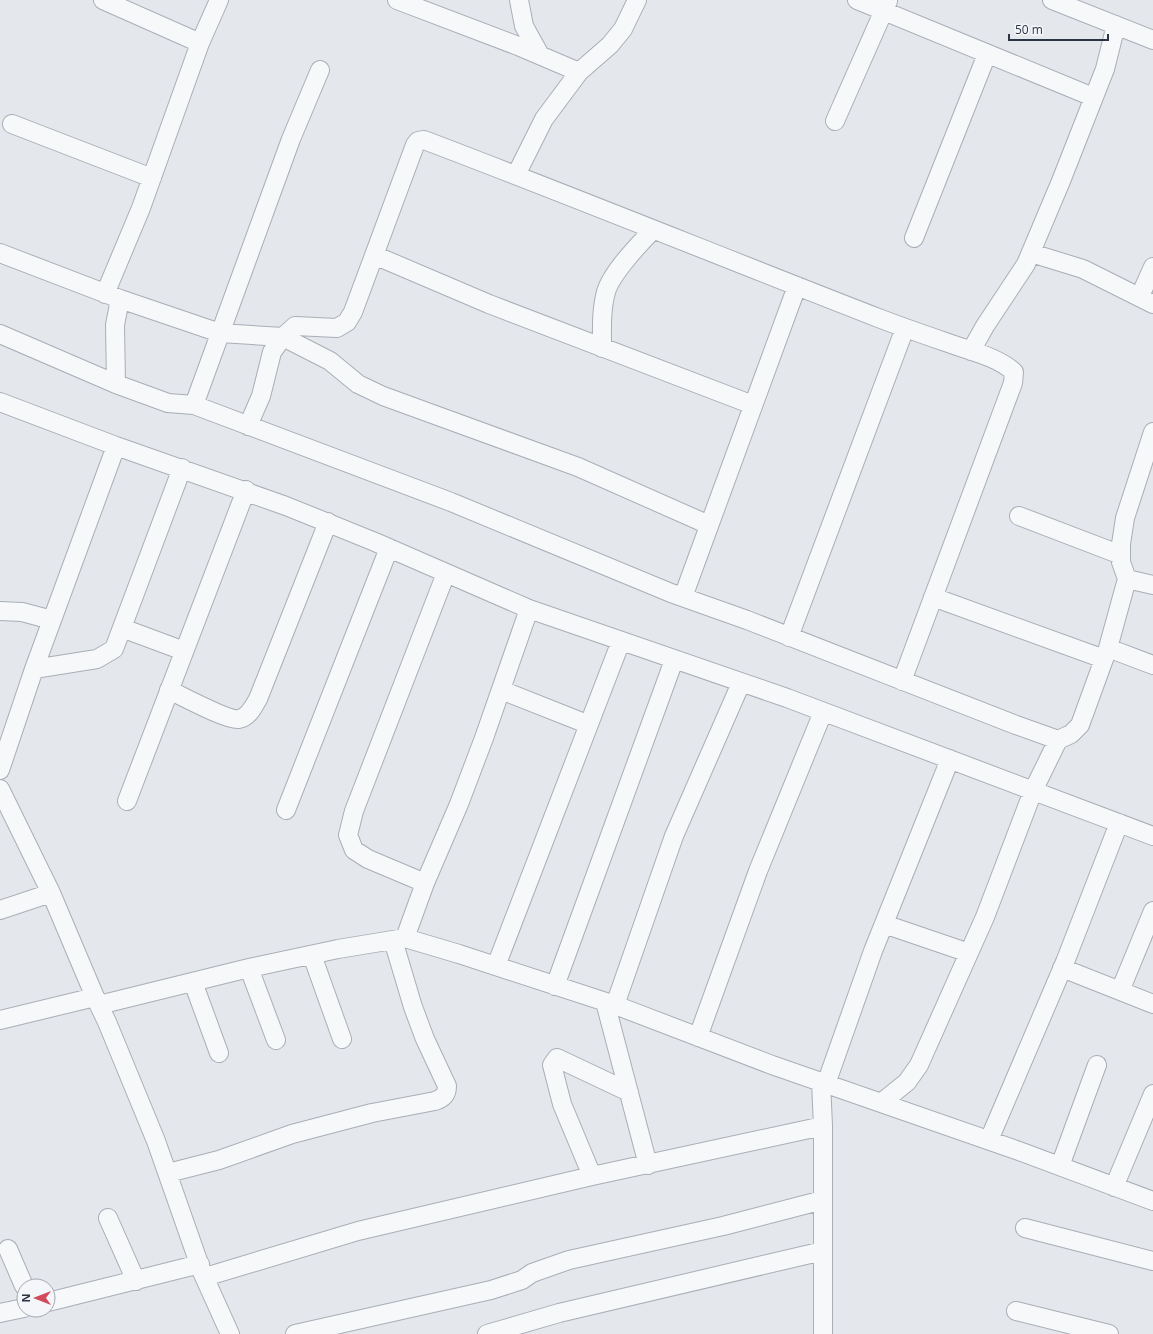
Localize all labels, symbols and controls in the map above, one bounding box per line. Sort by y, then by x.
scale bar [1009,16,1108,42]
text: 50 m [1015,21,1043,38]
north arrow [16,1278,56,1318]
text: N [18,1294,33,1302]

